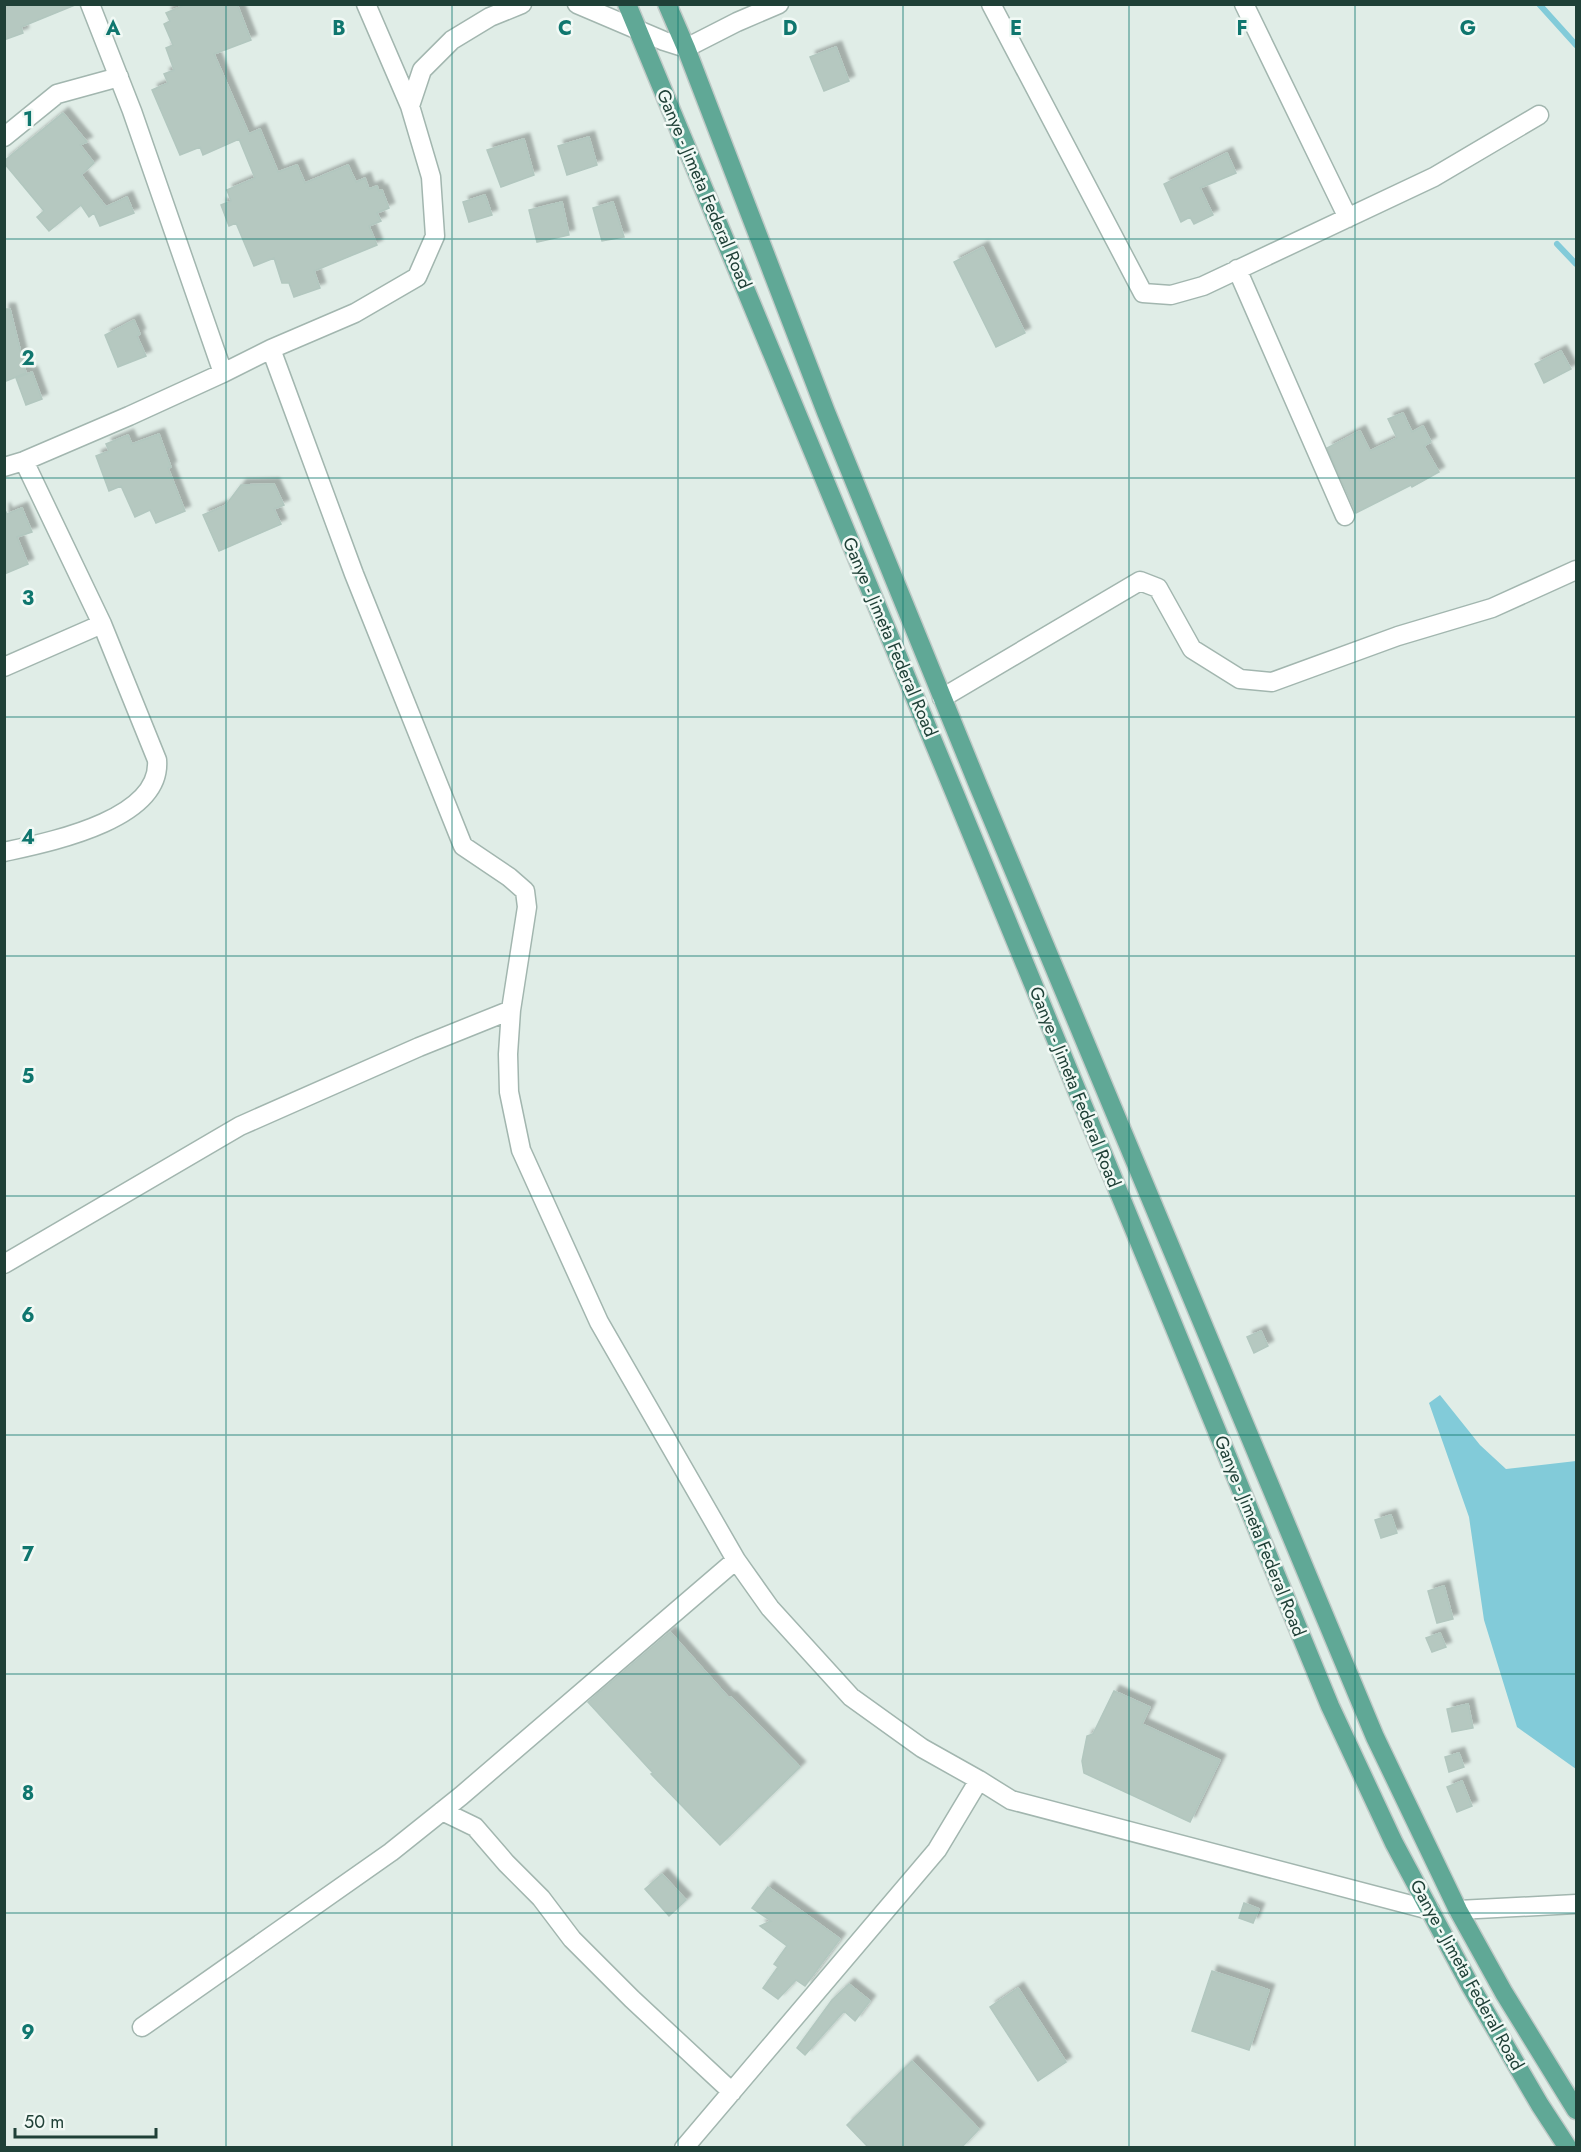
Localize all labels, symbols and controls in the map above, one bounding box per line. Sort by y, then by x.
text: A [105,14,121,43]
text: B [332,14,346,43]
text: C [558,14,572,43]
text: D [783,14,797,43]
text: E [1010,14,1022,43]
text: F [1236,14,1248,43]
text: G [1460,14,1476,43]
street label: Ganye - Jimeta Federal Road [650,85,758,293]
text: 1 [23,105,33,134]
text: 2 [21,344,35,373]
street label: Ganye - Jimeta Federal Road [836,533,944,741]
text: 3 [22,584,34,613]
text: 4 [21,823,35,852]
street label: Ganye - Jimeta Federal Road [1023,983,1127,1191]
text: 5 [22,1062,35,1091]
text: 6 [21,1301,35,1330]
street label: Ganye - Jimeta Federal Road [1208,1432,1312,1640]
text: 7 [22,1540,35,1569]
text: 8 [22,1779,34,1808]
street label: Ganye - Jimeta Federal Road [1404,1875,1530,2075]
text: 9 [21,2018,35,2047]
scale bar [15,2101,156,2139]
text: 50 m [24,2109,64,2135]

